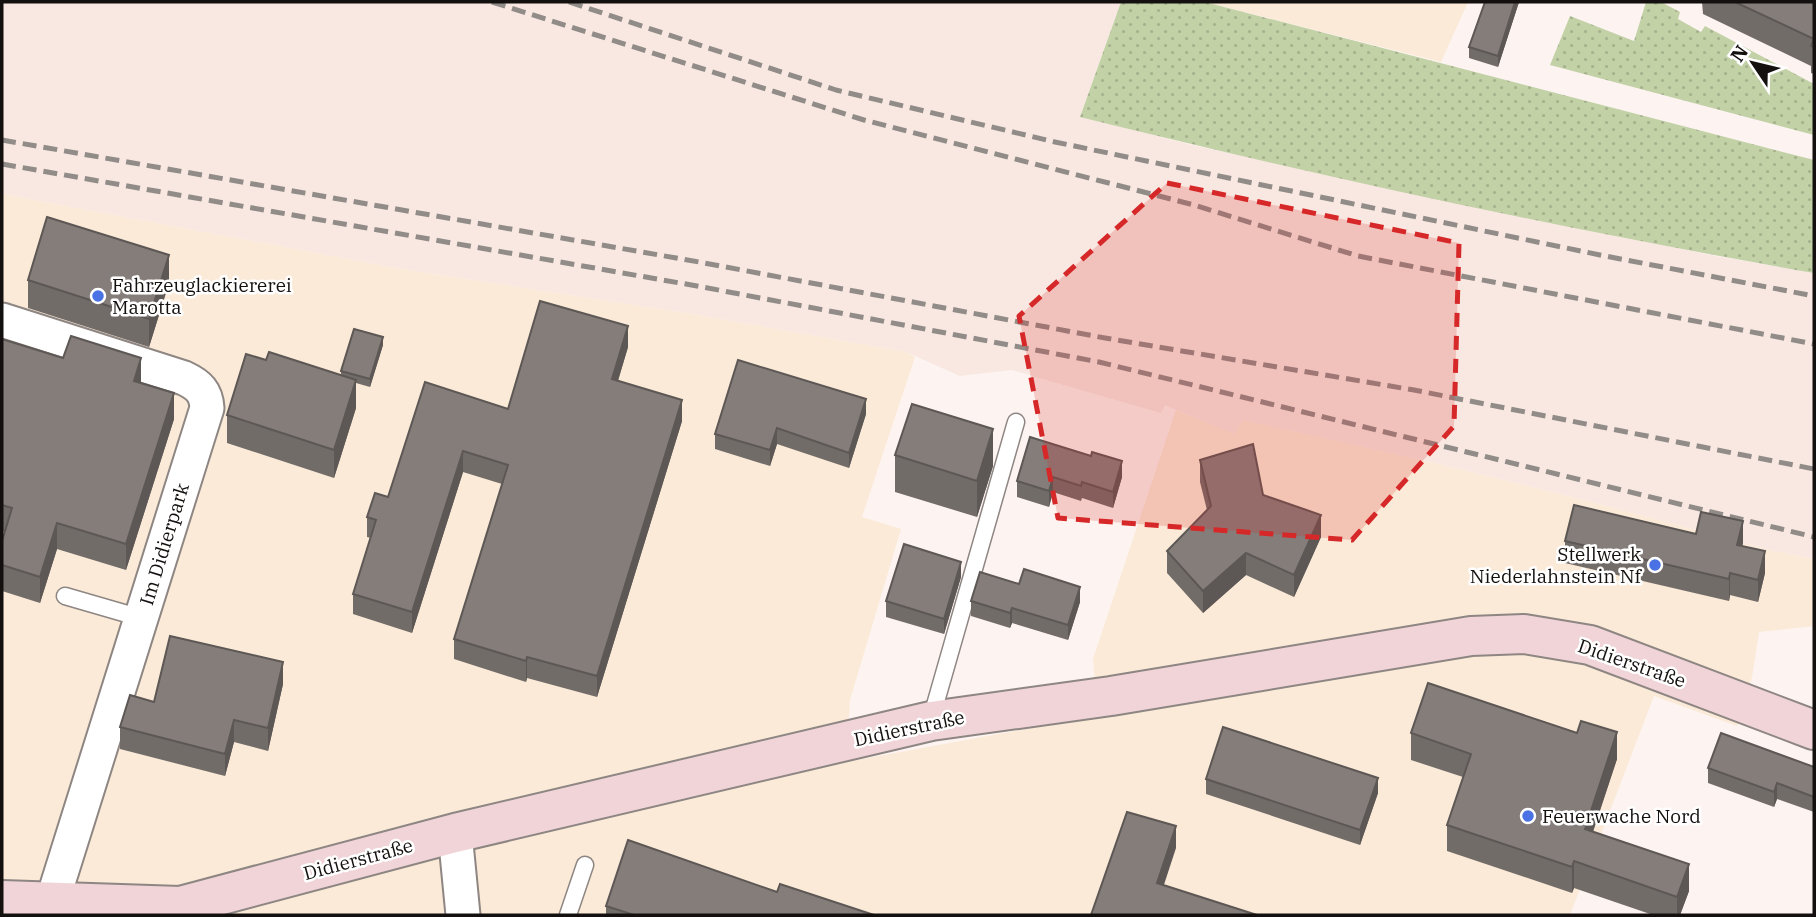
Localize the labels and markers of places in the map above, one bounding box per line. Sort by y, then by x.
place label: Fahrzeuglackiererei Marotta [112,273,292,319]
marker: Fahrzeuglackiererei Marotta [90,288,106,304]
place label: Stellwerk Niederlahnstein Nf [1470,542,1642,588]
marker: Stellwerk Niederlahnstein Nf [1647,557,1663,573]
place label: Feuerwache Nord [1542,804,1701,828]
marker: Feuerwache Nord [1520,808,1536,824]

